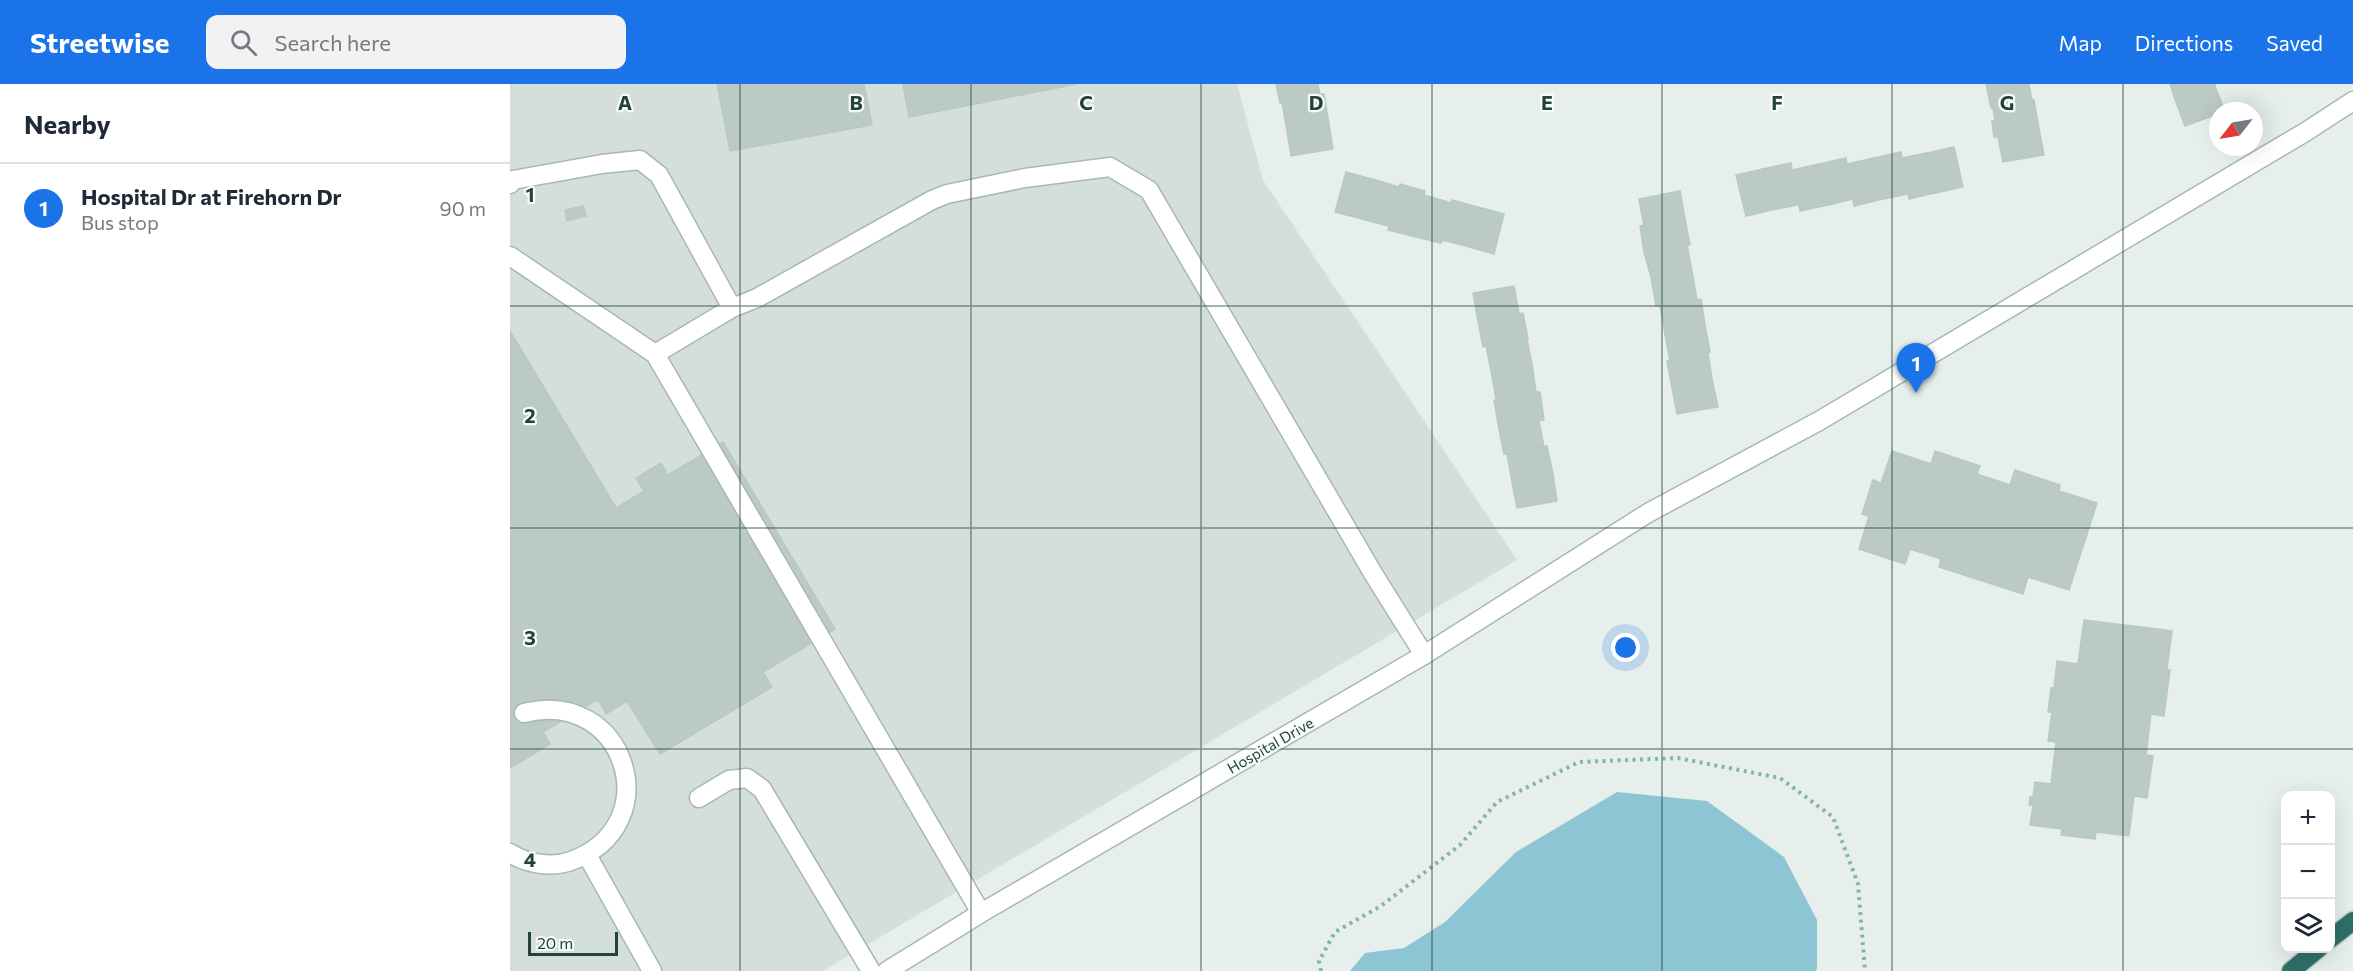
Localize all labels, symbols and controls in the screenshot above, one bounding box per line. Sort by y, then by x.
search box [206,15,626,69]
text: Streetwise [30,25,170,59]
icon: search [227,26,260,59]
text: Search here [275,29,391,56]
text: Map [2059,30,2102,55]
text: Directions [2135,30,2233,55]
text: Saved [2266,30,2323,55]
text: A [618,90,632,114]
text: B [849,90,863,114]
text: C [1079,90,1093,114]
text: D [1309,90,1323,114]
text: E [1541,90,1553,114]
text: F [1771,90,1783,114]
text: G [2000,90,2014,114]
north arrow [2209,102,2263,156]
text: Nearby [24,108,111,139]
text: 1 [525,182,535,206]
text: Hospital Dr at Firehorn Dr [81,183,342,210]
text: 1 [39,196,48,220]
text: 90 m [440,196,486,220]
text: Bus stop [81,210,159,234]
pin: 1 [1896,344,1936,393]
text: 2 [524,403,536,427]
text: 3 [524,625,536,649]
your location [1611,633,1640,662]
street label: Hospital Drive [1224,713,1316,777]
map controls [2281,791,2335,953]
button: + [2281,791,2335,845]
button: − [2281,845,2335,899]
text: 4 [524,847,536,871]
button: layers [2281,899,2335,953]
scale bar [528,929,618,956]
text: 20 m [537,933,573,952]

